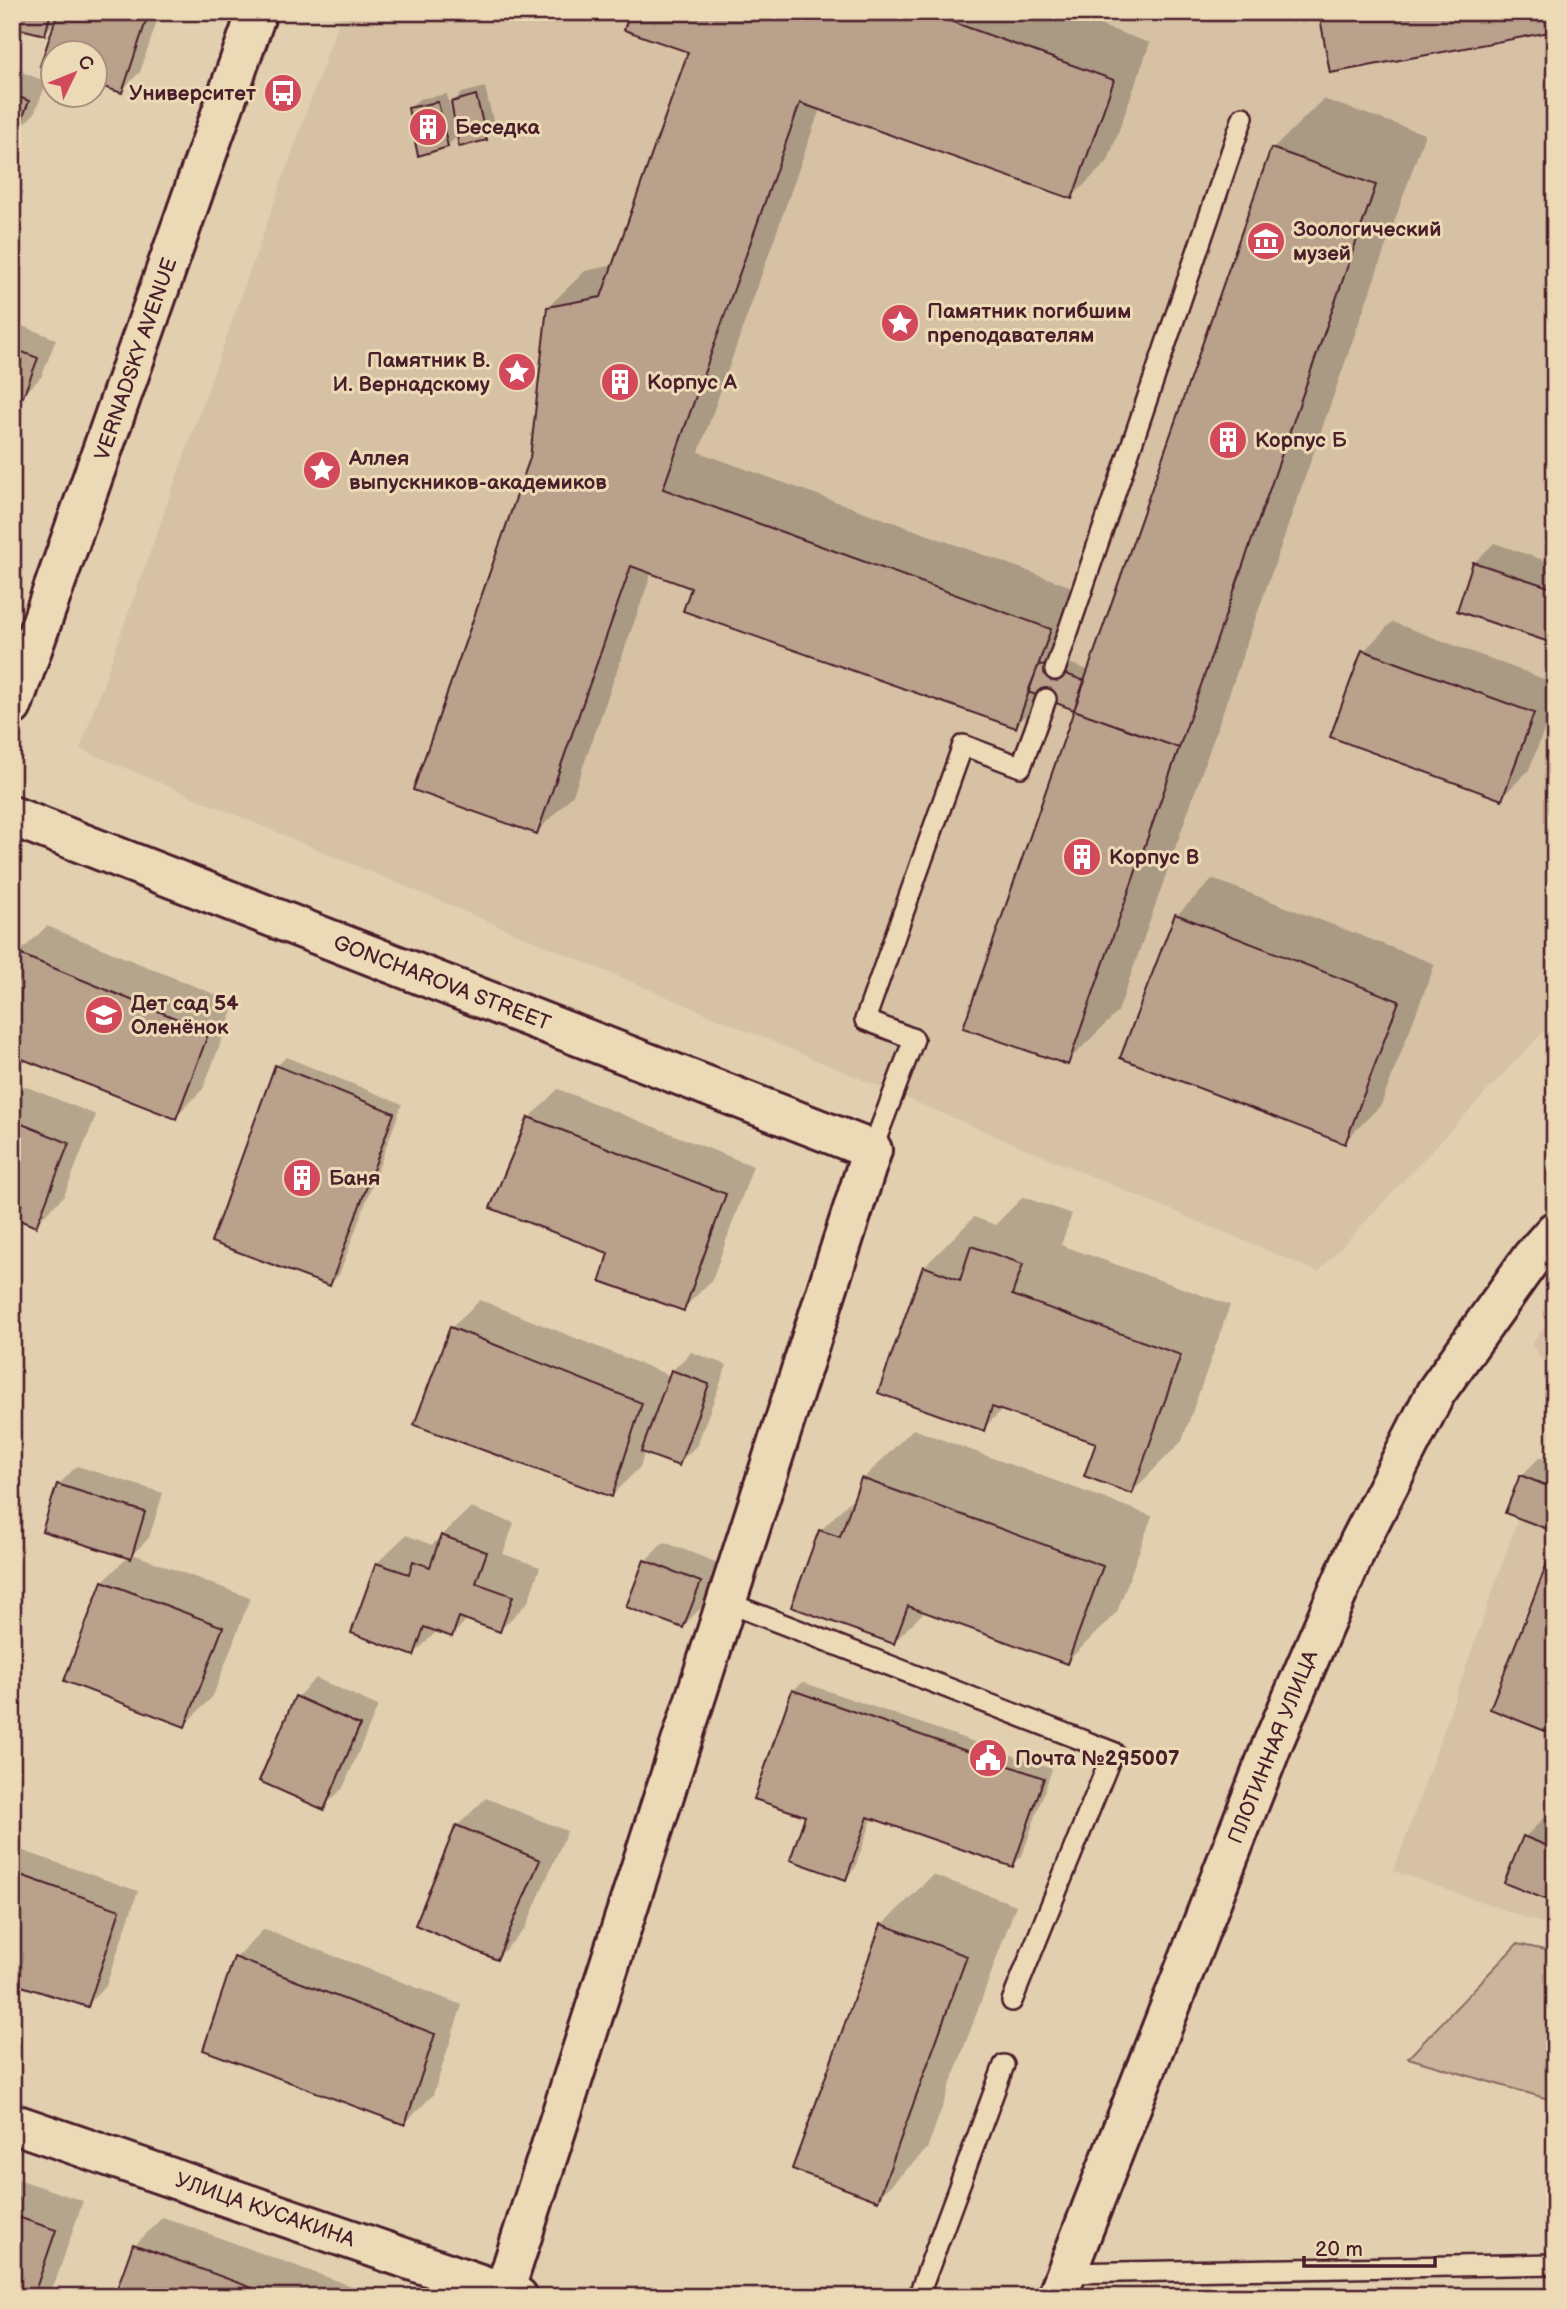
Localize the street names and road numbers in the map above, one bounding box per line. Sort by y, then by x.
street label: VERNADSKY AVENUE [90,254,182,464]
street label: GONCHAROVA STREET [330,930,555,1036]
street label: ПЛОТИННАЯ УЛИЦА [1223,1646,1323,1847]
street label: УЛИЦА КУСАКИНА [172,2168,358,2253]

